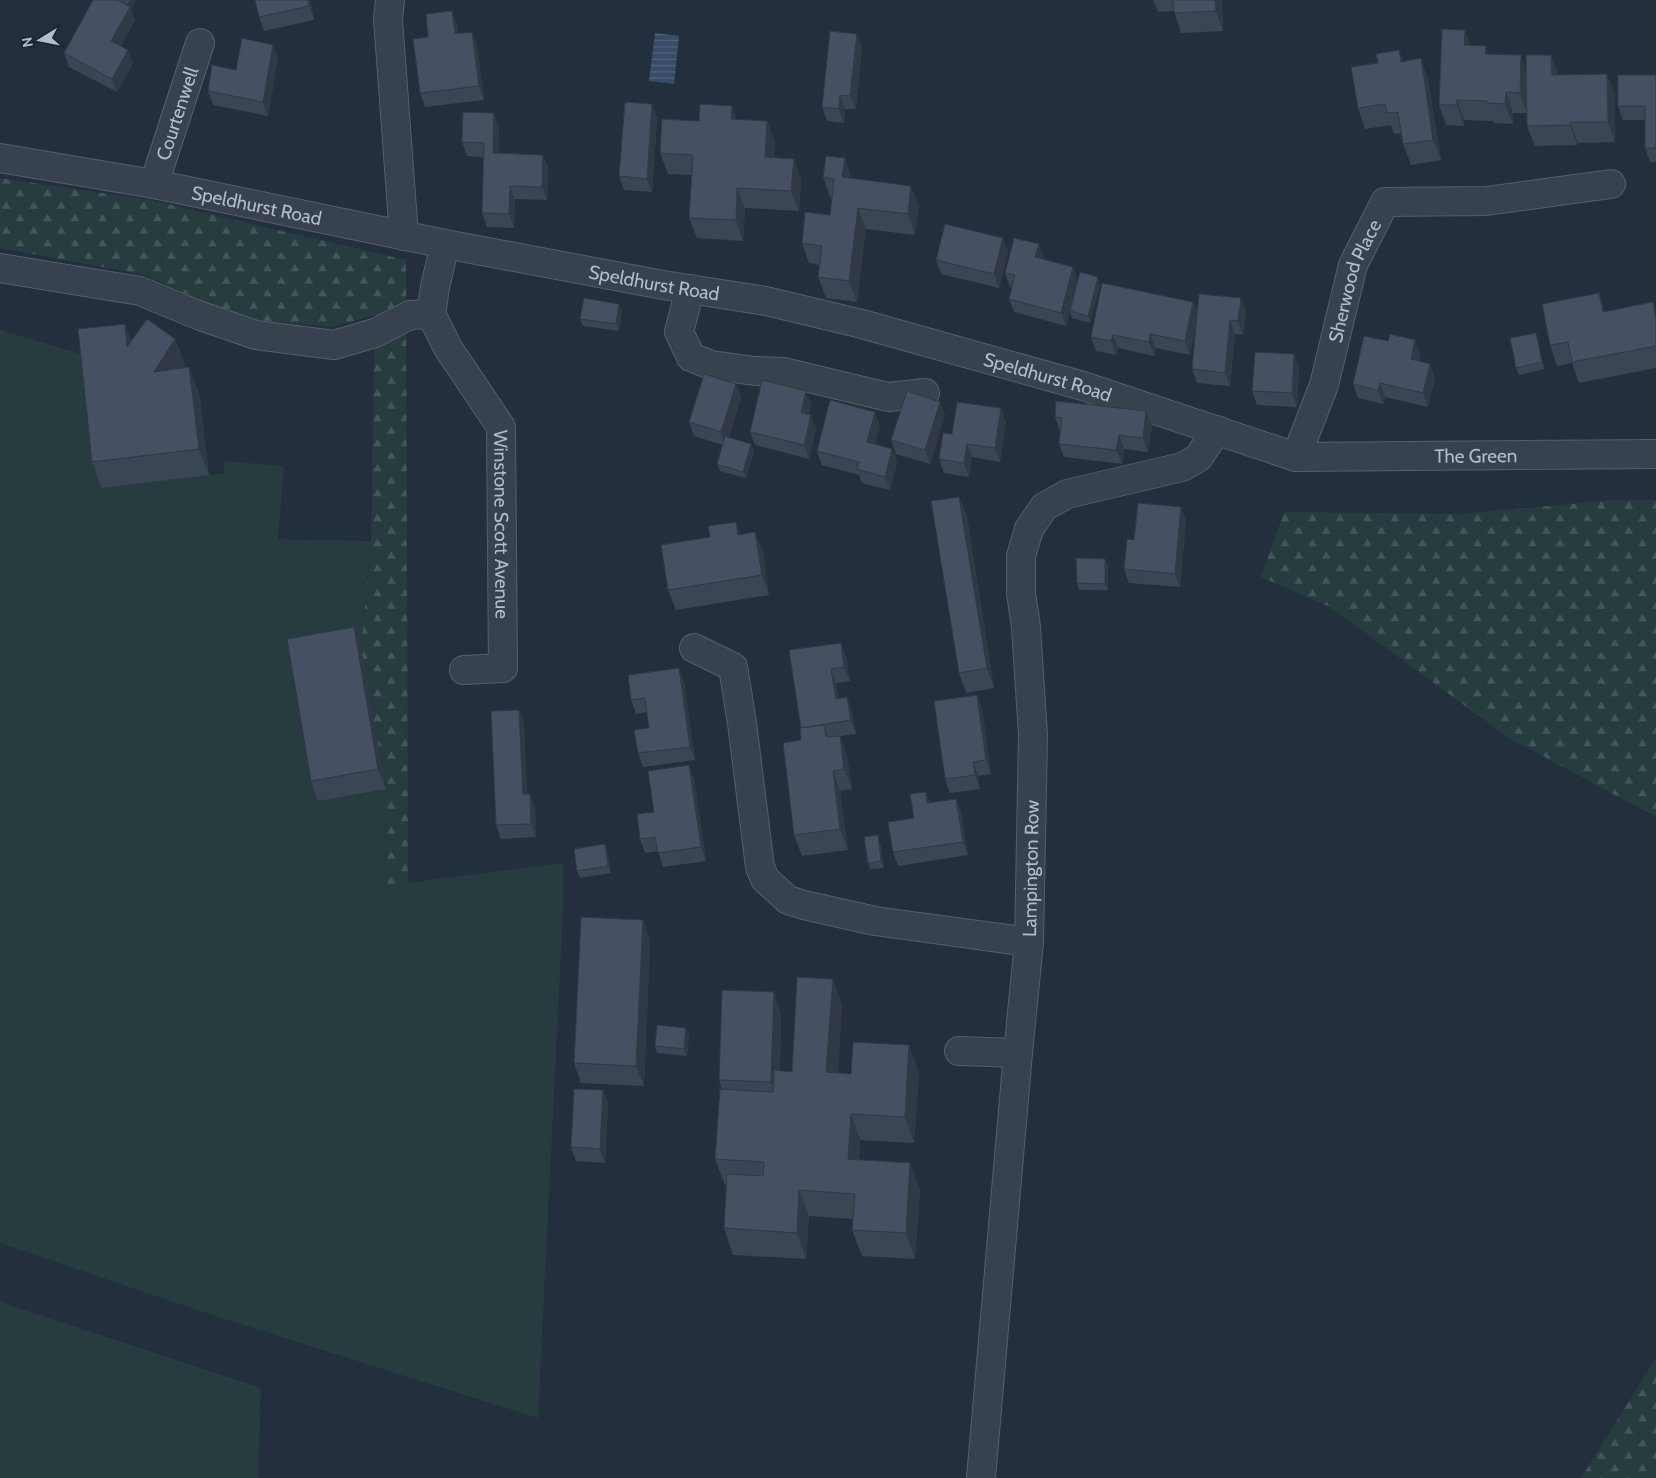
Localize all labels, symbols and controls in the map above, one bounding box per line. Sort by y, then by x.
north arrow [15,15,65,65]
text: N [17,36,37,49]
street label: Courtenwell [151,64,203,163]
street label: Speldhurst Road [190,181,324,230]
street label: Sherwood Place [1323,215,1386,345]
street label: Speldhurst Road [587,260,721,305]
street label: Speldhurst Road [981,347,1115,406]
street label: Winstone Scott Avenue [490,430,514,619]
street label: The Green [1434,444,1517,467]
street label: Lampington Row [1018,799,1043,937]

